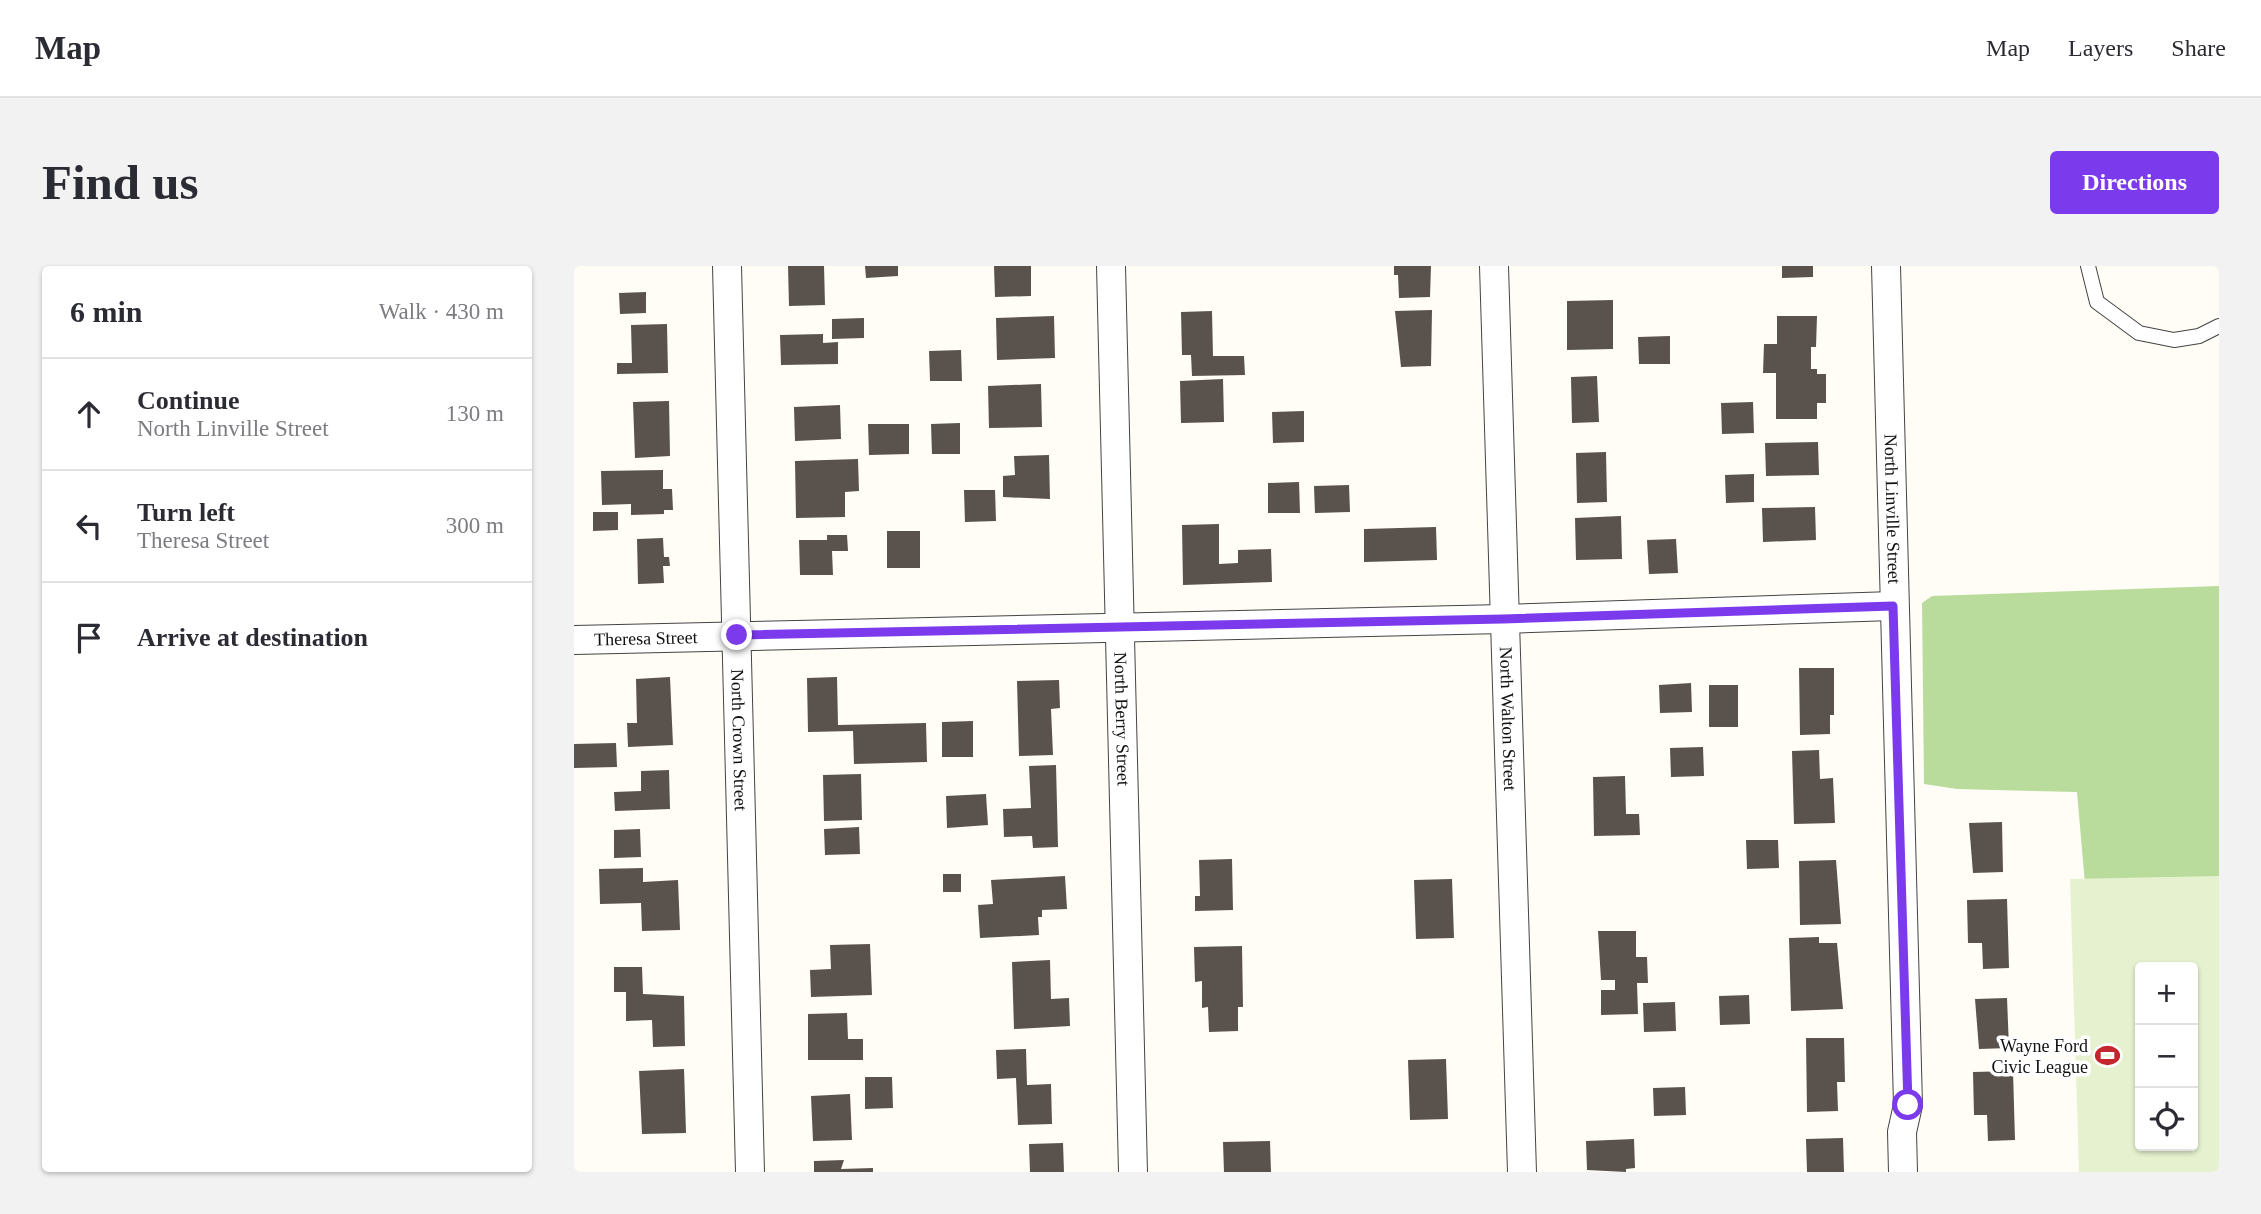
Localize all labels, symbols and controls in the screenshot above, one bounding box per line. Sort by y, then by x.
text: Map [35,30,101,66]
text: Map [1986,35,2030,61]
text: Layers [2068,35,2133,61]
text: Share [2171,35,2226,61]
button: Directions [2050,151,2219,214]
text: Find us [42,155,199,210]
text: 6 min [70,295,143,328]
text: Walk · 430 m [379,299,504,324]
text: Continue [137,386,240,415]
icon: ahead [70,395,108,433]
text: 130 m [446,401,504,426]
text: North Linville Street [137,416,329,441]
street label: North Linville Street [1880,434,1904,584]
text: Turn left [137,498,235,527]
icon: left [70,507,108,545]
text: 300 m [446,513,504,538]
text: Theresa Street [137,528,269,553]
icon: arrive [70,619,108,657]
route end [721,619,752,650]
text: Arrive at destination [137,623,368,652]
street label: Theresa Street [594,627,698,650]
street label: North Walton Street [1496,646,1520,791]
street label: North Berry Street [1110,652,1134,786]
street label: North Crown Street [727,669,751,811]
map controls [2135,962,2198,1151]
button: + [2135,962,2198,1025]
button: − [2135,1025,2198,1088]
place label: Wayne Ford Civic League [1992,1036,2088,1077]
sports icon: Wayne Ford Civic League [2094,1042,2122,1070]
button: locate [2135,1088,2198,1151]
route start [1892,1089,1923,1120]

